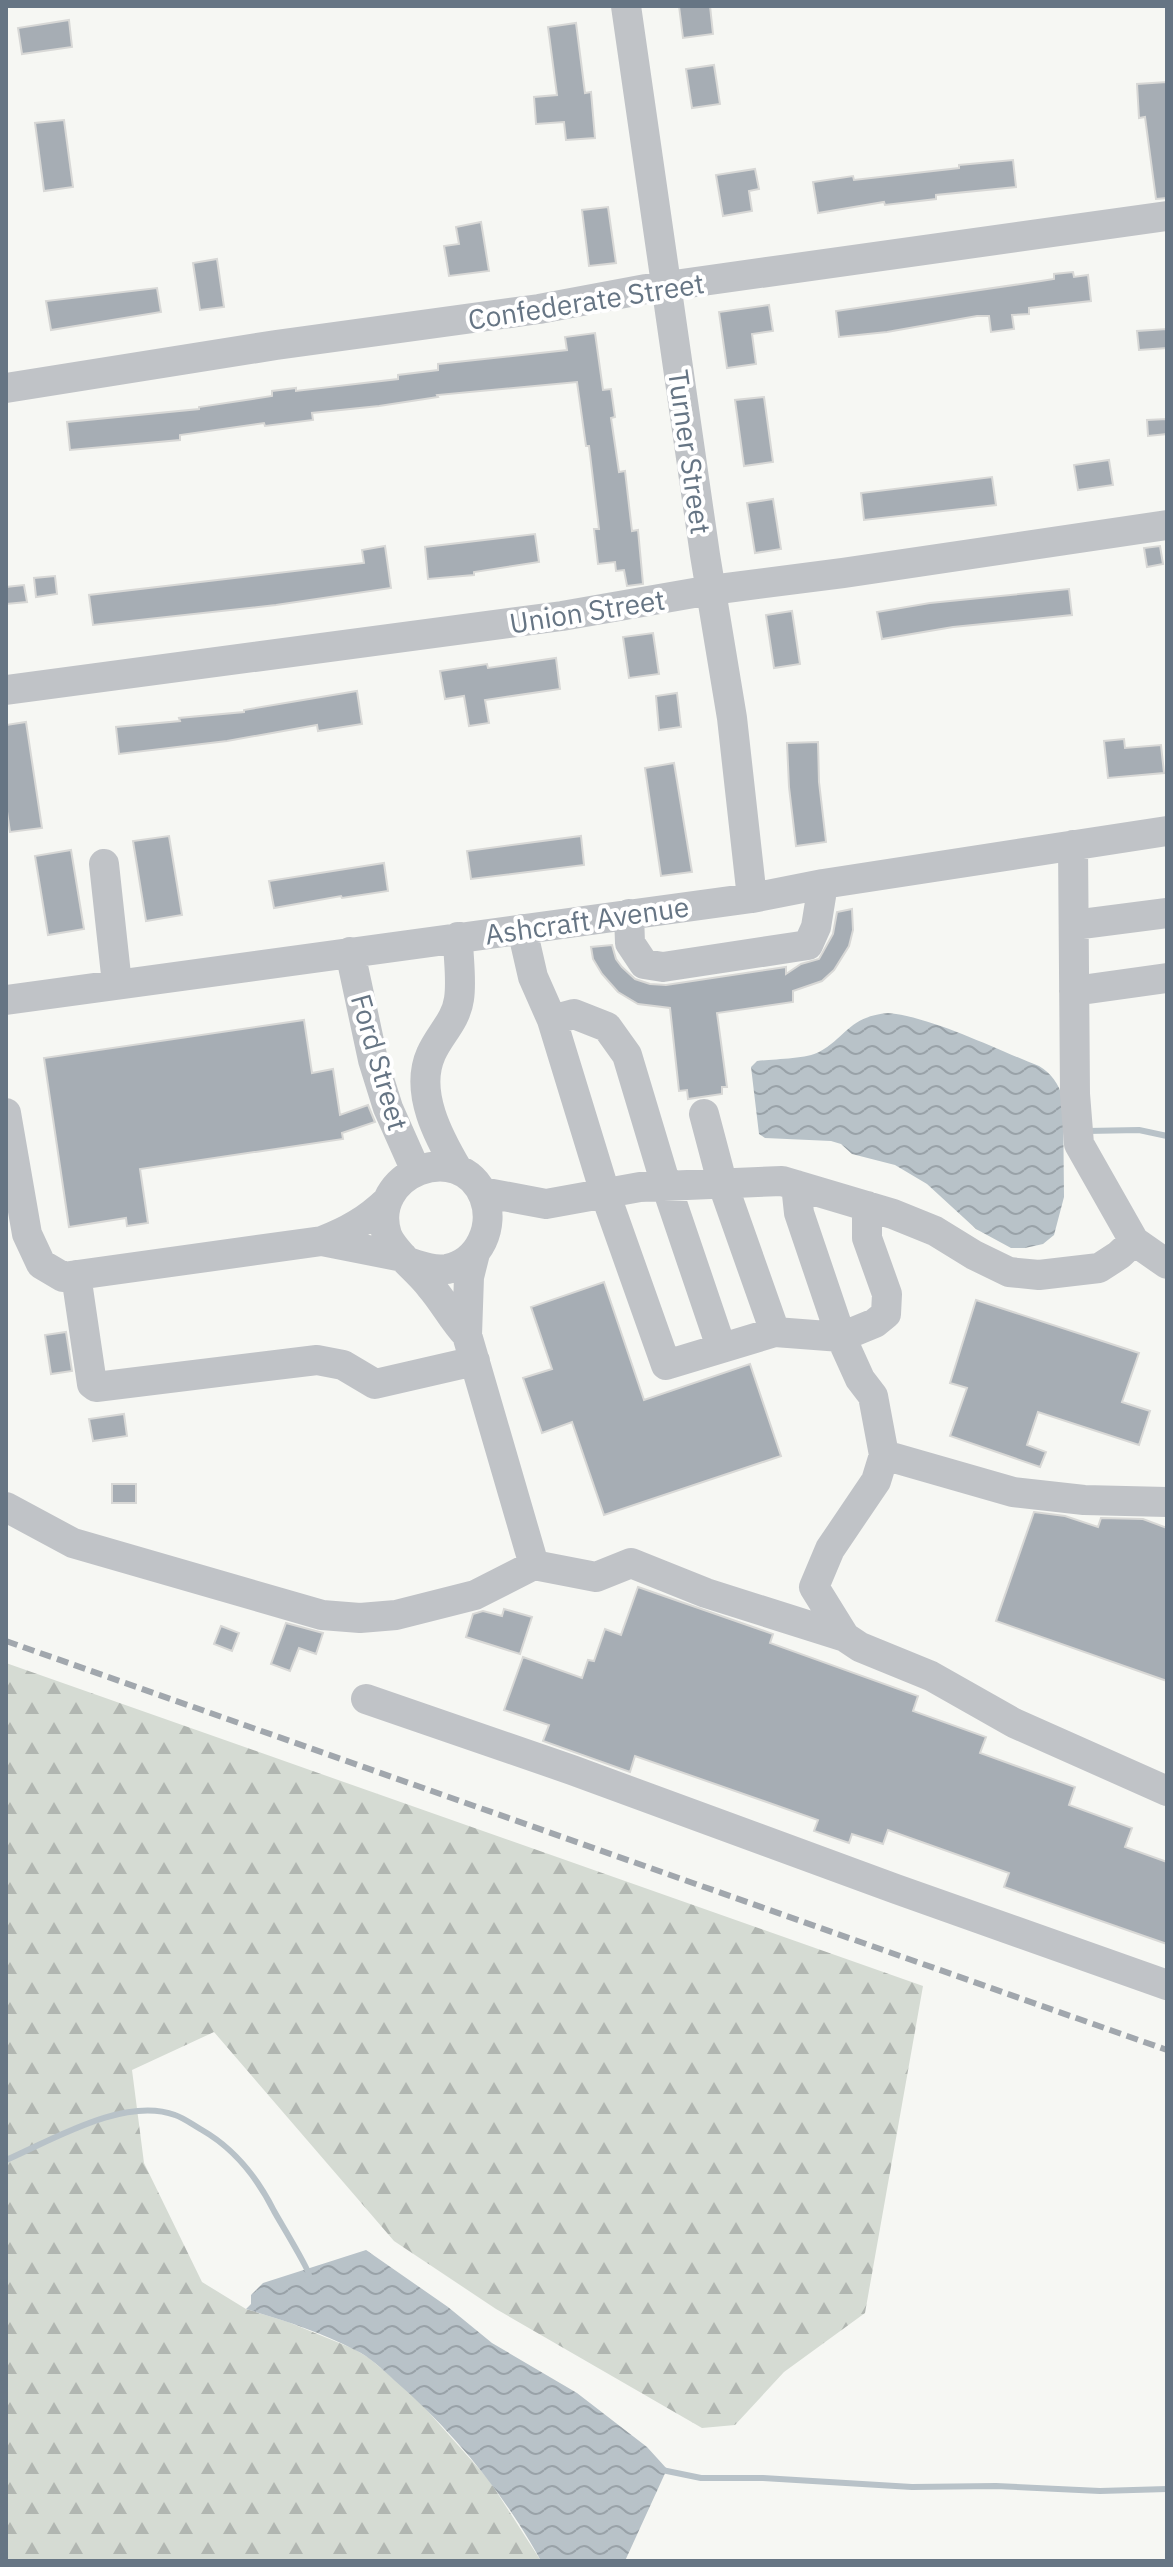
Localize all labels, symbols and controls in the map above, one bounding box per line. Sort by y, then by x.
street label: Confederate Street [465,264,707,338]
street label: Turner Street [660,367,720,537]
street label: Union Street [507,580,667,642]
street label: Ashcraft Avenue [483,887,691,953]
street label: Ford Street [343,989,417,1135]

